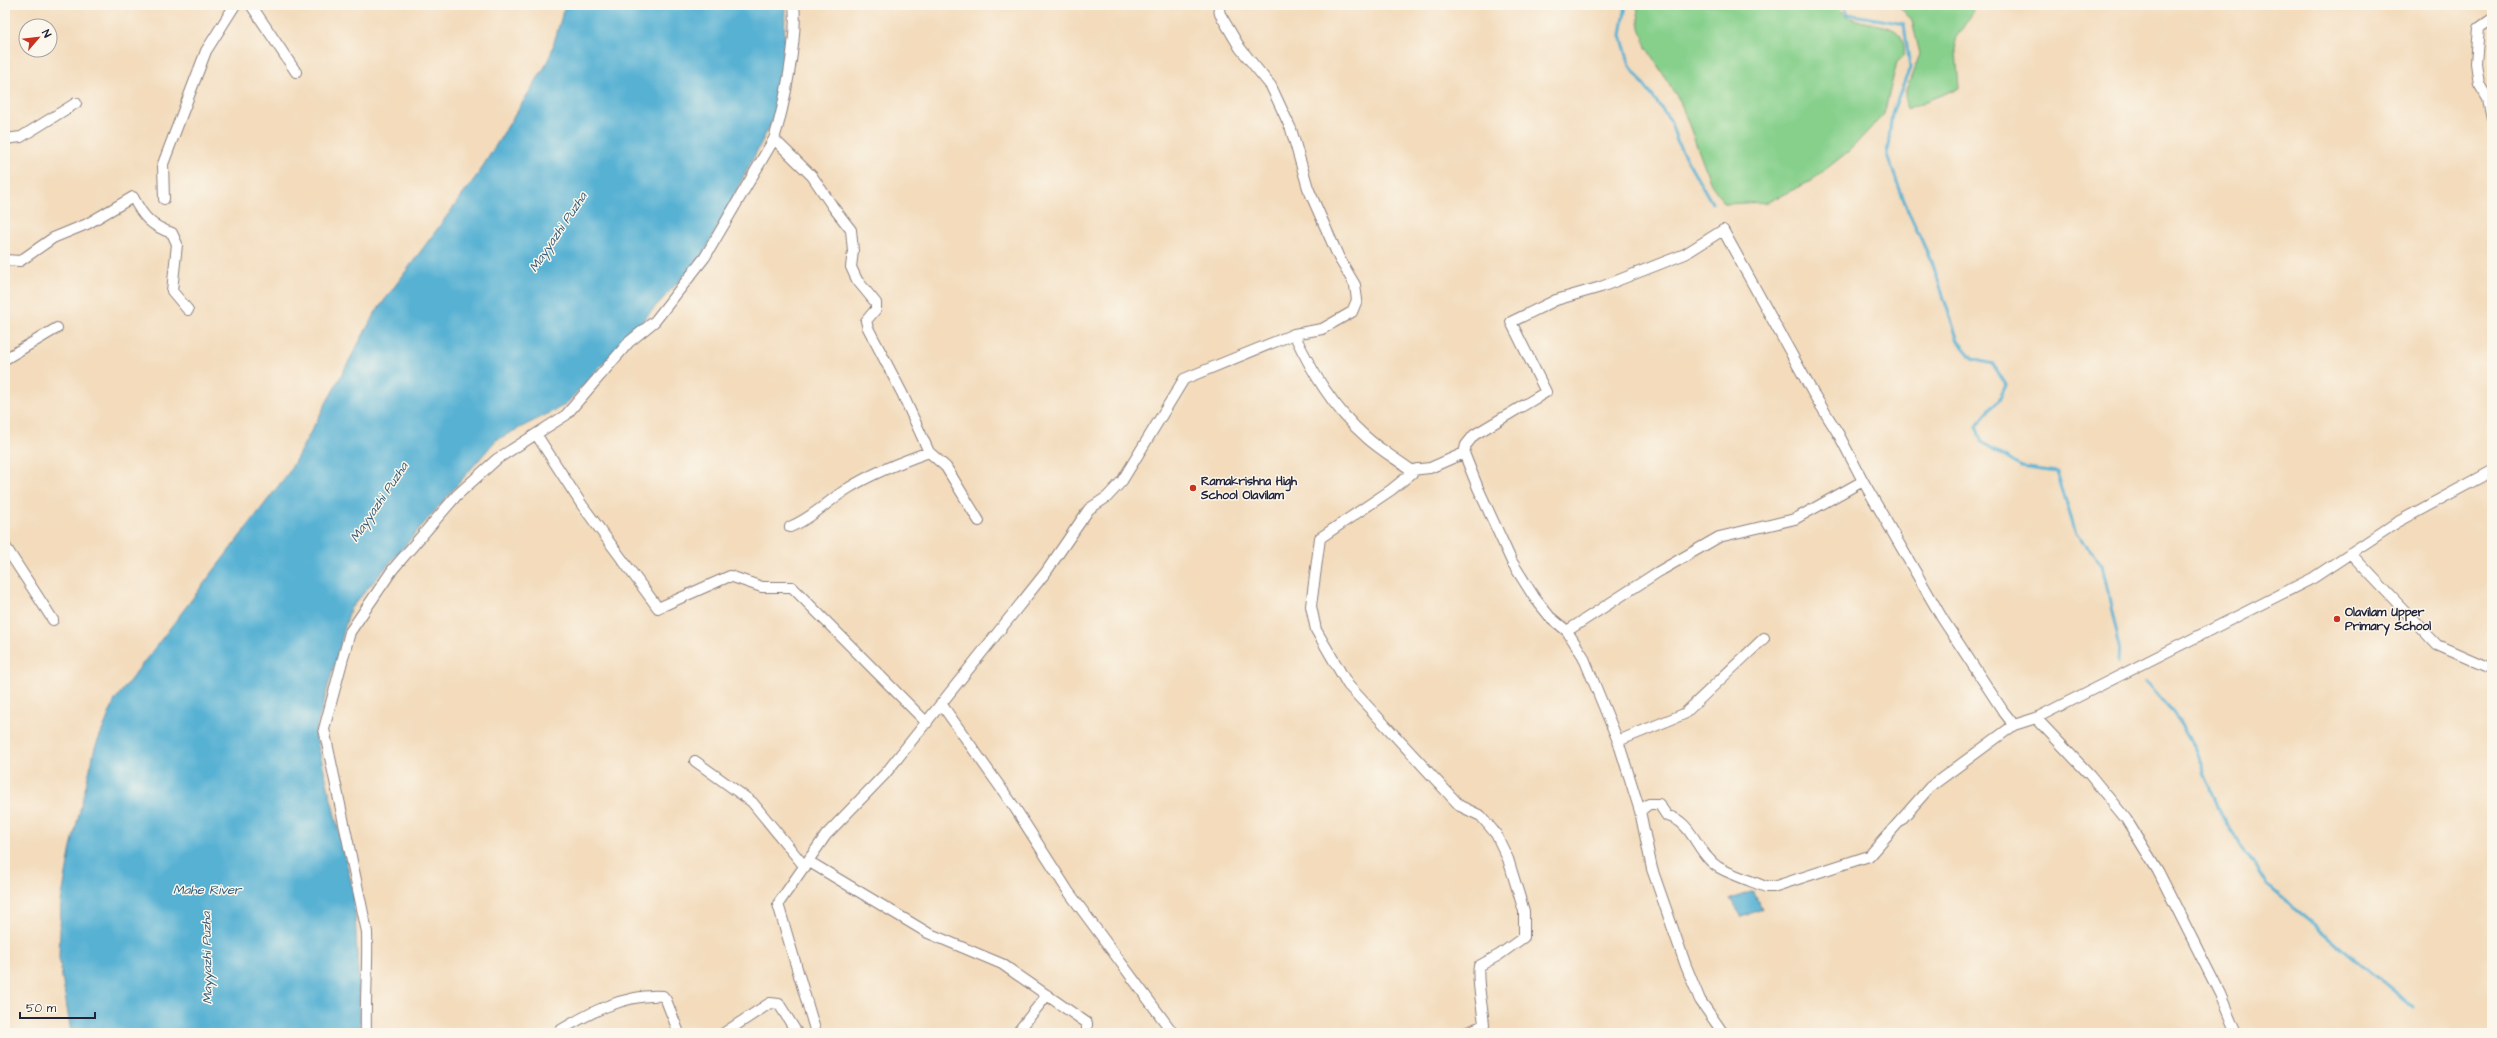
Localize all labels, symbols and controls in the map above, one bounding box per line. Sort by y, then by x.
north arrow [18,18,58,58]
text: N [38,27,55,40]
water label: Mayyazhi Puzha [525,187,593,276]
water label: Mayyazhi Puzha [346,457,414,546]
place label: Ramakrishna High School Olavilam [1200,473,1298,504]
marker: Ramakrishna High School Olavilam [1188,483,1198,493]
place label: Olavilam Upper Primary School [2345,604,2431,636]
marker: Olavilam Upper Primary School [2332,614,2342,624]
water label: Mahe River [173,881,243,899]
water label: Mayyazhi Puzha [197,910,218,1004]
scale bar [20,994,95,1020]
text: 50 m [26,1000,57,1017]

